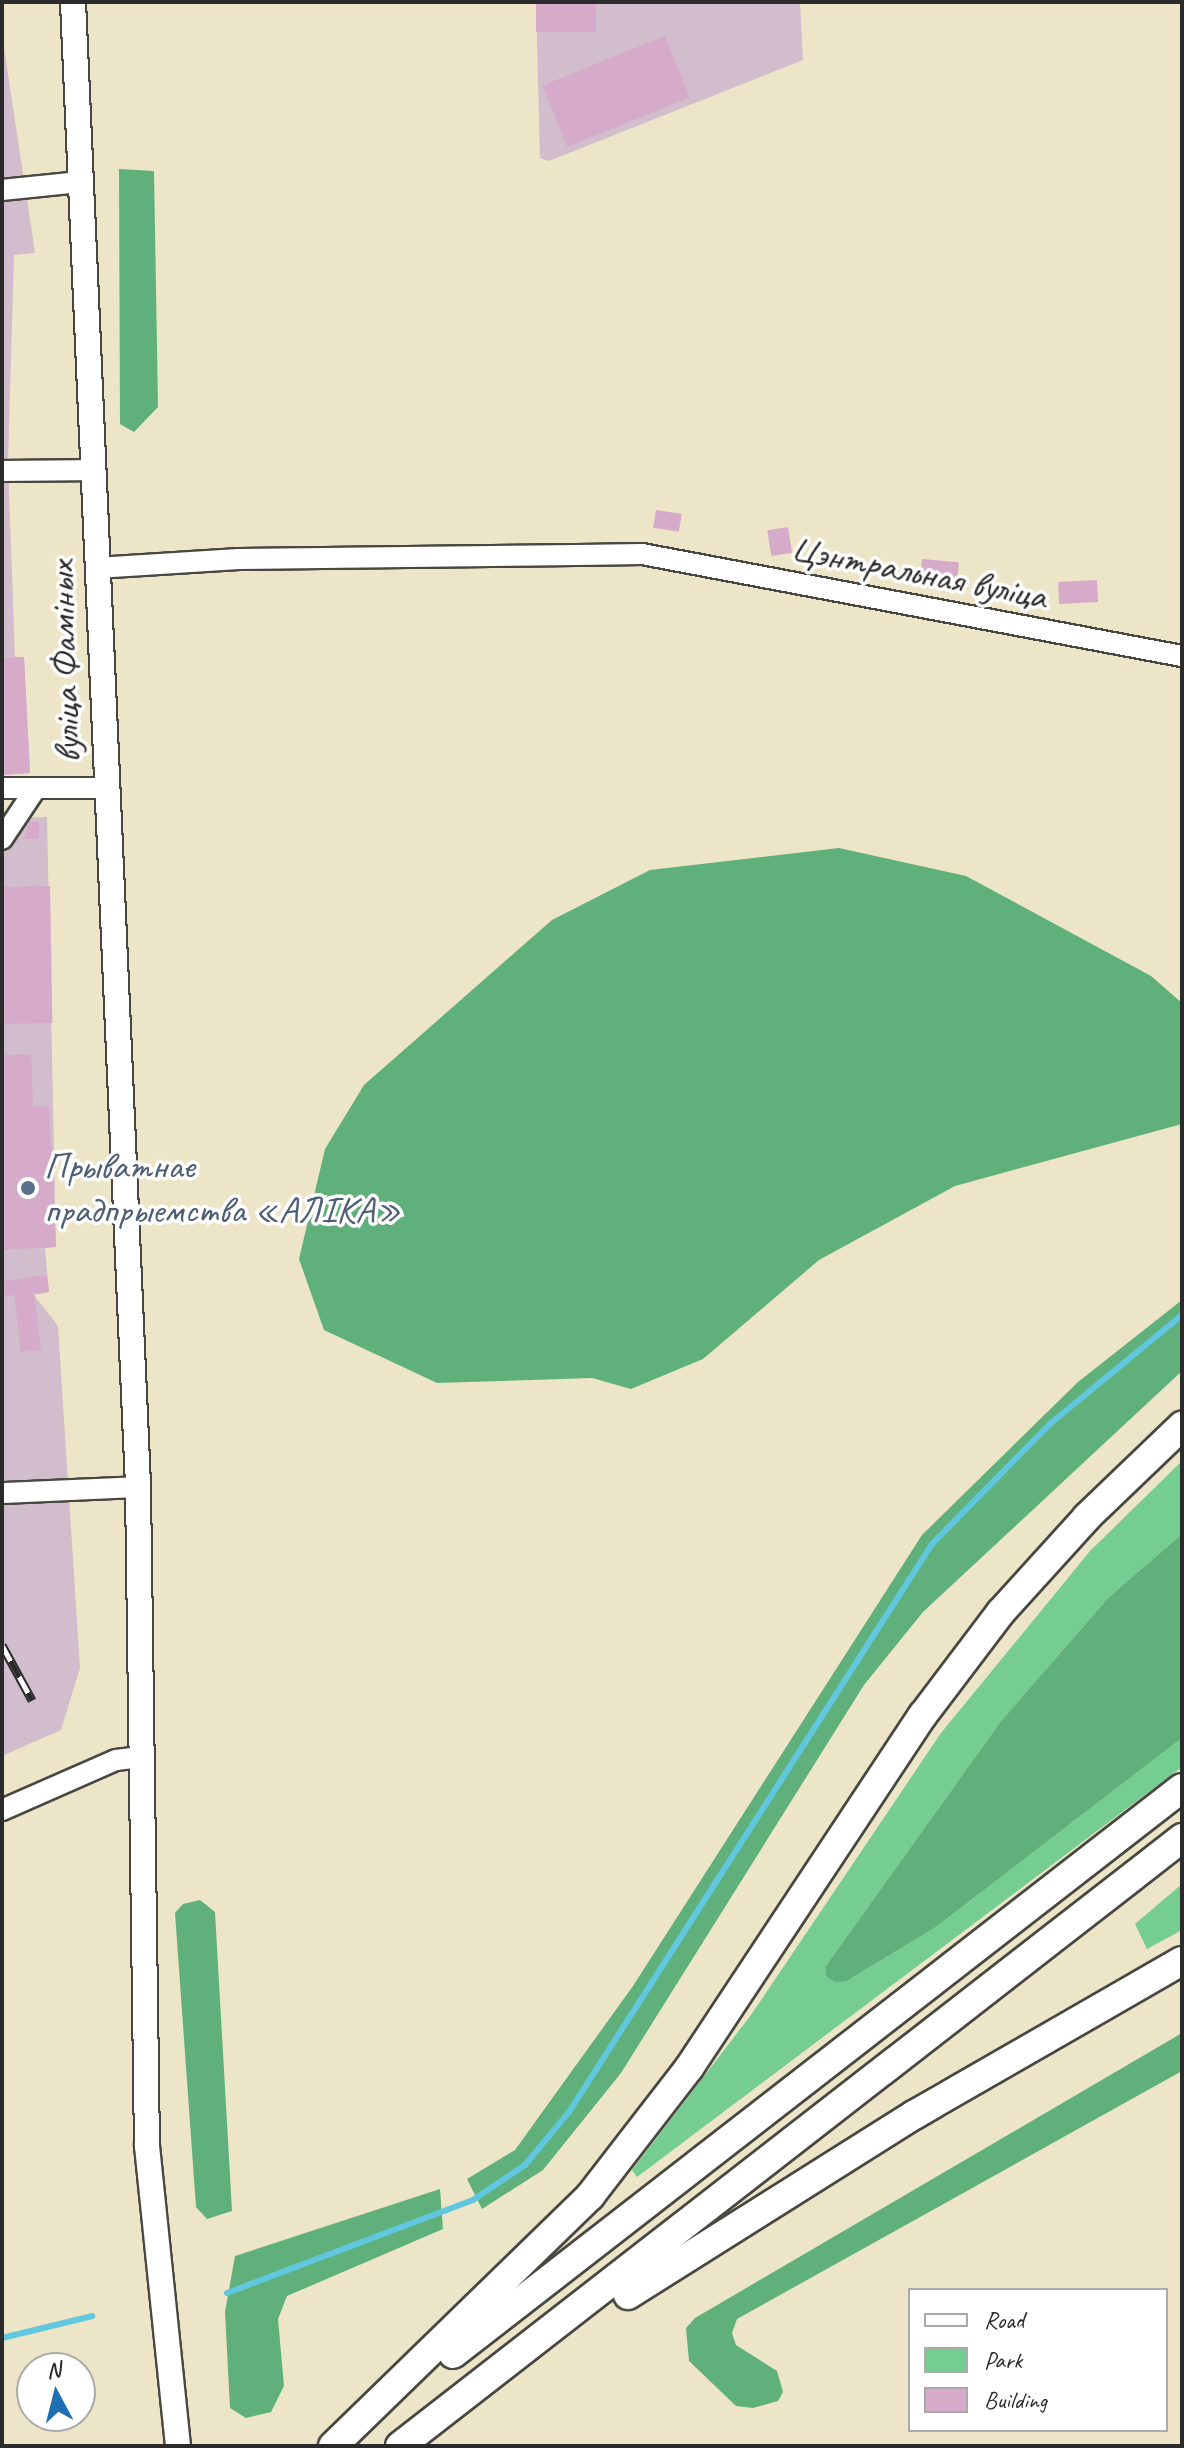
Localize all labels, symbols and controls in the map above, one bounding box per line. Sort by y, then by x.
street label: Цэнтральная вуліца [787,525,1051,619]
street label: вуліца Фаміных [38,561,90,763]
place label: Прыватнае прадпрыемства «АЛІКА» [44,1143,401,1232]
marker: Прыватнае прадпрыемства «АЛІКА» [19,1179,37,1197]
legend [908,2288,1168,2432]
text: Road [984,2305,1024,2335]
text: Park [984,2345,1022,2375]
north arrow [16,2352,96,2432]
text: N [45,2355,62,2385]
text: Building [984,2385,1047,2415]

